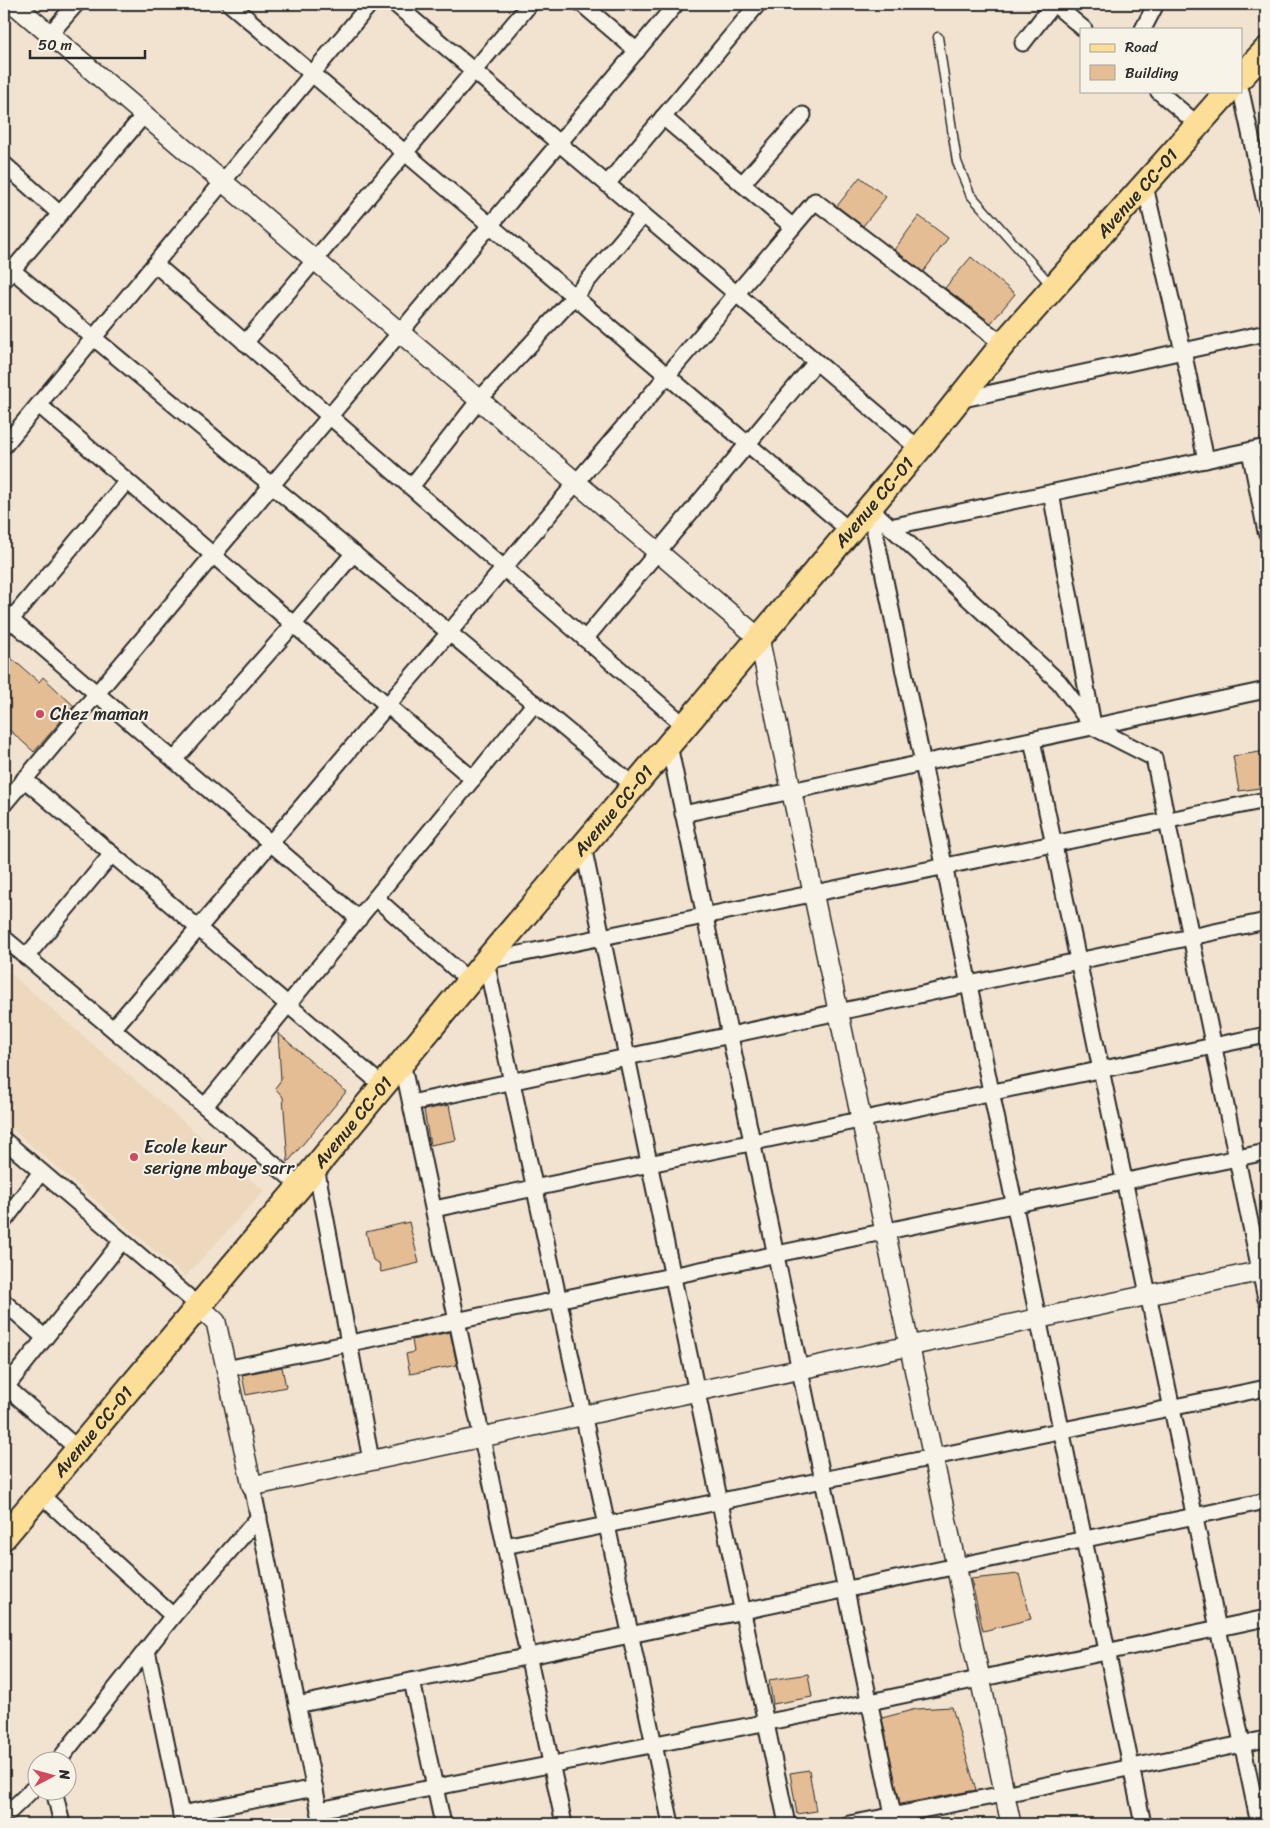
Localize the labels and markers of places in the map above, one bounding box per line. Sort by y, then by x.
place label: Chez maman [50,698,149,730]
marker: Chez maman [34,708,46,720]
place label: Ecole keur serigne mbaye sarr [143,1131,295,1184]
marker: Ecole keur serigne mbaye sarr [128,1151,140,1163]

